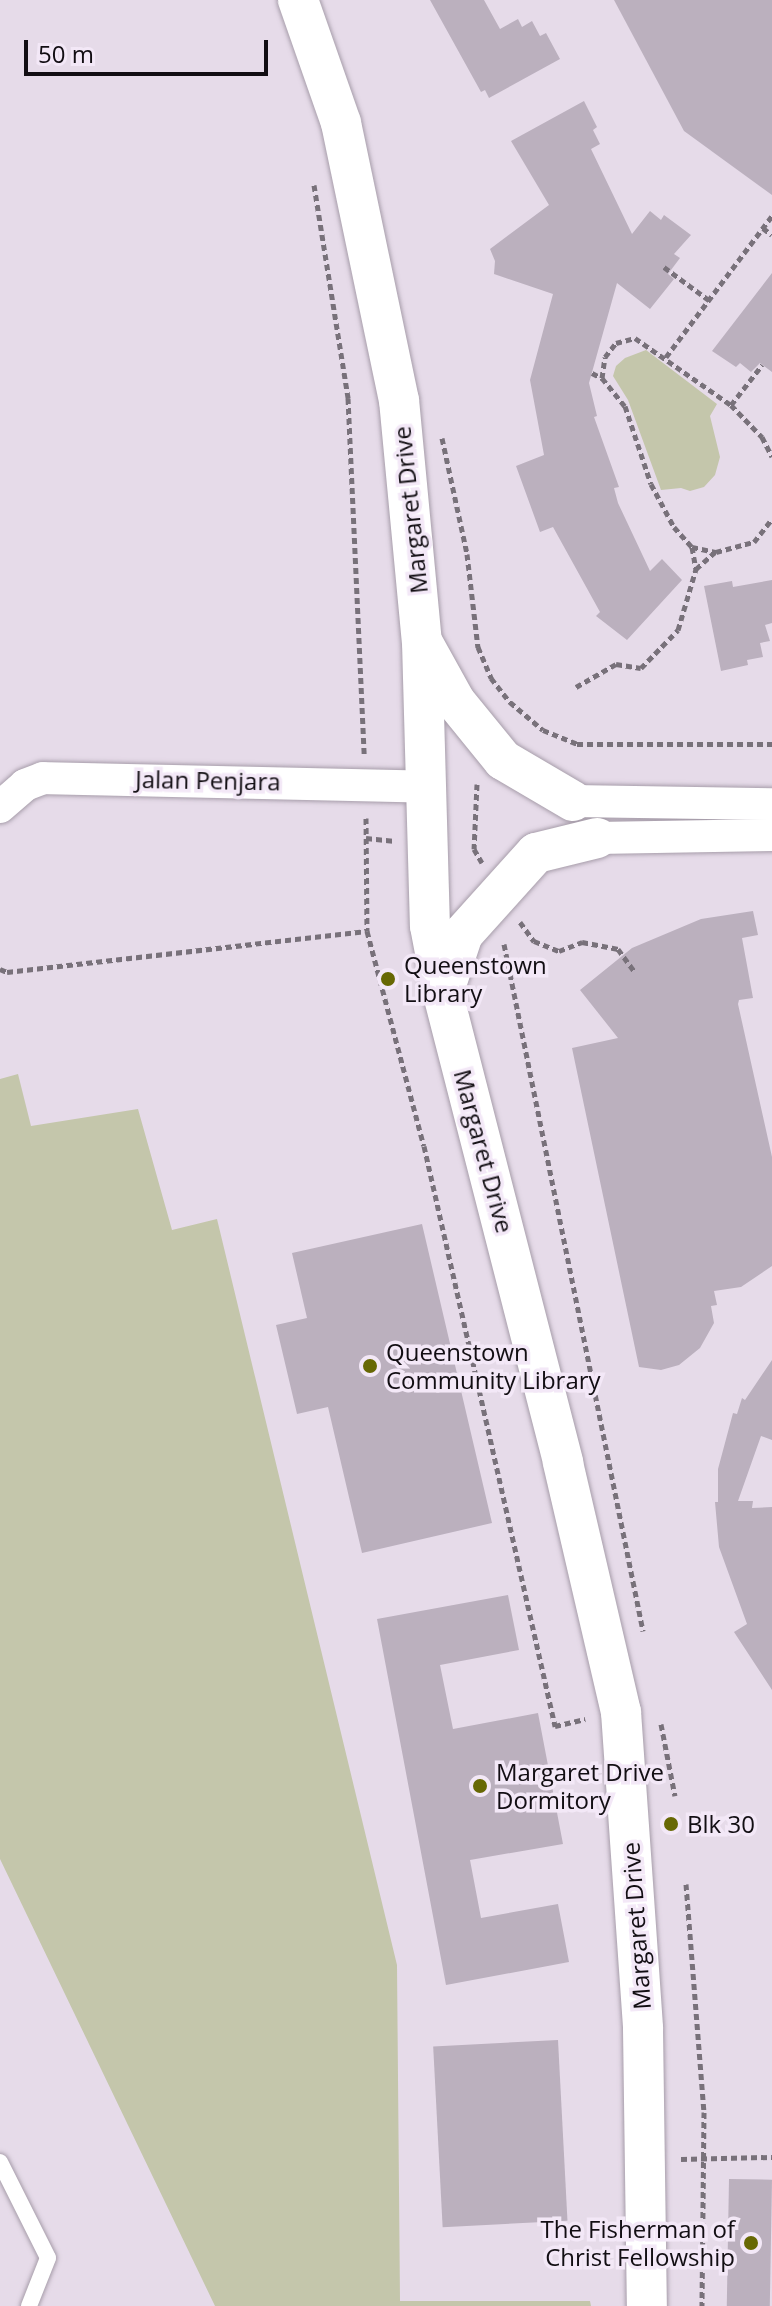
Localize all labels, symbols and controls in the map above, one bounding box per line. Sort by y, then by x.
scale bar [28,24,272,74]
text: 50 m [38,37,94,70]
street label: Margaret Drive [387,425,433,595]
street label: Jalan Penjara [135,764,281,796]
place label: Queenstown Library [404,951,547,1007]
marker: Queenstown Library [379,970,397,988]
street label: Margaret Drive [448,1066,520,1236]
place label: Queenstown Community Library [386,1338,601,1394]
marker: Queenstown Community Library [361,1357,379,1375]
place label: Margaret Drive Dormitory [496,1758,664,1814]
marker: Margaret Drive Dormitory [471,1777,489,1795]
place label: Blk 30 [687,1810,755,1838]
marker: Blk 30 [662,1815,680,1833]
street label: Margaret Drive [616,1841,656,2011]
place label: The Fisherman of Christ Fellowship [540,2215,735,2271]
marker: The Fisherman of Christ Fellowship [742,2234,760,2252]

